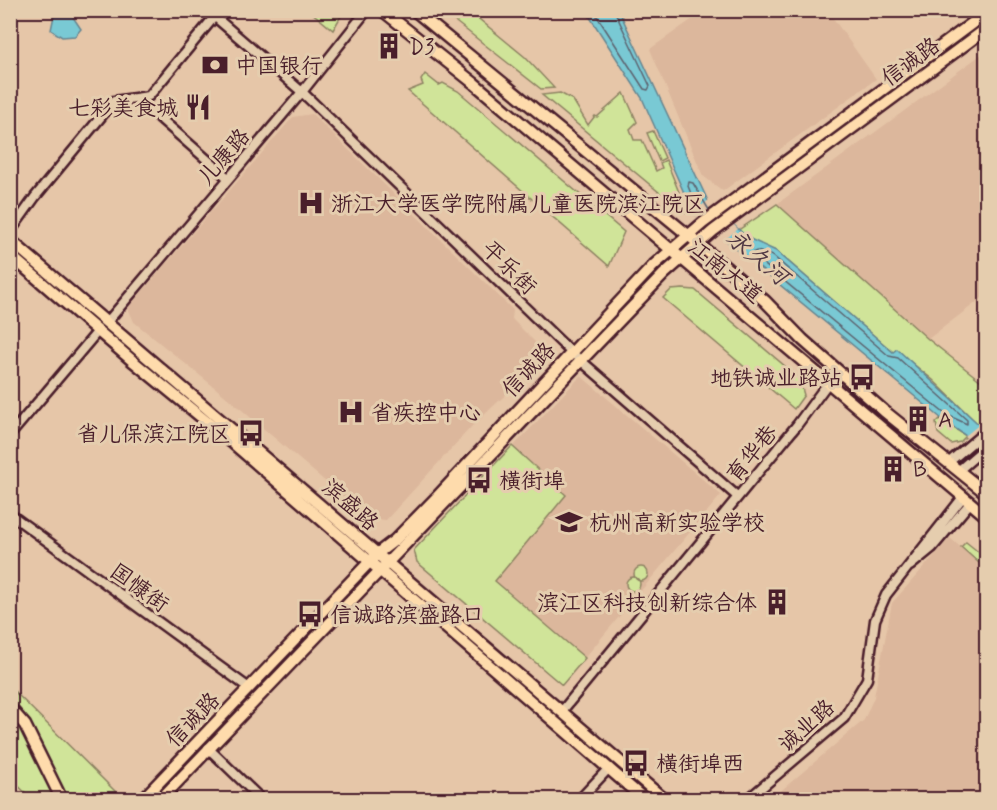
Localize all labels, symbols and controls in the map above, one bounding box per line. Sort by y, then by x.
building icon: D3 [374,31,404,61]
street label: 信诚路 [876,32,946,93]
place label: D3 [409,34,434,62]
bank icon: 中国银行 [200,50,230,80]
place label: 中国银行 [235,53,323,81]
restaurant icon: 七彩美食城 [183,92,213,122]
place label: 七彩美食城 [68,95,178,123]
street label: 儿康路 [192,123,257,191]
hospital icon: 浙江大学医学院附属儿童医院滨江院区 [296,188,326,218]
place label: 浙江大学医学院附属儿童医院滨江院区 [331,191,705,219]
water label: 永久河 [719,223,798,296]
street label: 江南大道 [682,233,768,310]
street label: 平乐街 [475,235,542,301]
street label: 信诚路 [497,337,562,404]
bus stop icon: 地铁诚业路站 [847,362,877,392]
place label: 地铁诚业路站 [710,365,842,393]
hospital icon: 省疾控中心 [336,397,366,427]
place label: 省疾控中心 [371,400,481,428]
building icon: A [903,404,933,434]
place label: A [938,407,952,435]
bus stop icon: 省儿保滨江院区 [236,418,266,448]
street label: 育华巷 [721,420,784,489]
place label: 省儿保滨江院区 [77,421,231,449]
building icon: B [878,454,908,484]
place label: B [913,457,927,485]
bus stop icon: 横街埠 [464,465,494,495]
place label: 横街埠 [499,468,565,496]
street label: 滨盛路 [316,473,384,538]
school or university icon: 杭州高新实验学校 [554,507,584,537]
place label: 杭州高新实验学校 [589,510,765,538]
street label: 国慷街 [104,558,174,619]
building icon: 滨江区科技创新综合体 [762,587,792,617]
place label: 滨江区科技创新综合体 [537,590,757,618]
bus stop icon: 信诚路滨盛路口 [295,599,325,629]
place label: 信诚路滨盛路口 [330,602,484,630]
street label: 信诚路 [160,687,226,754]
street label: 诚业路 [773,694,841,759]
bus stop icon: 横街埠西 [621,748,651,778]
place label: 横街埠西 [656,751,744,779]

